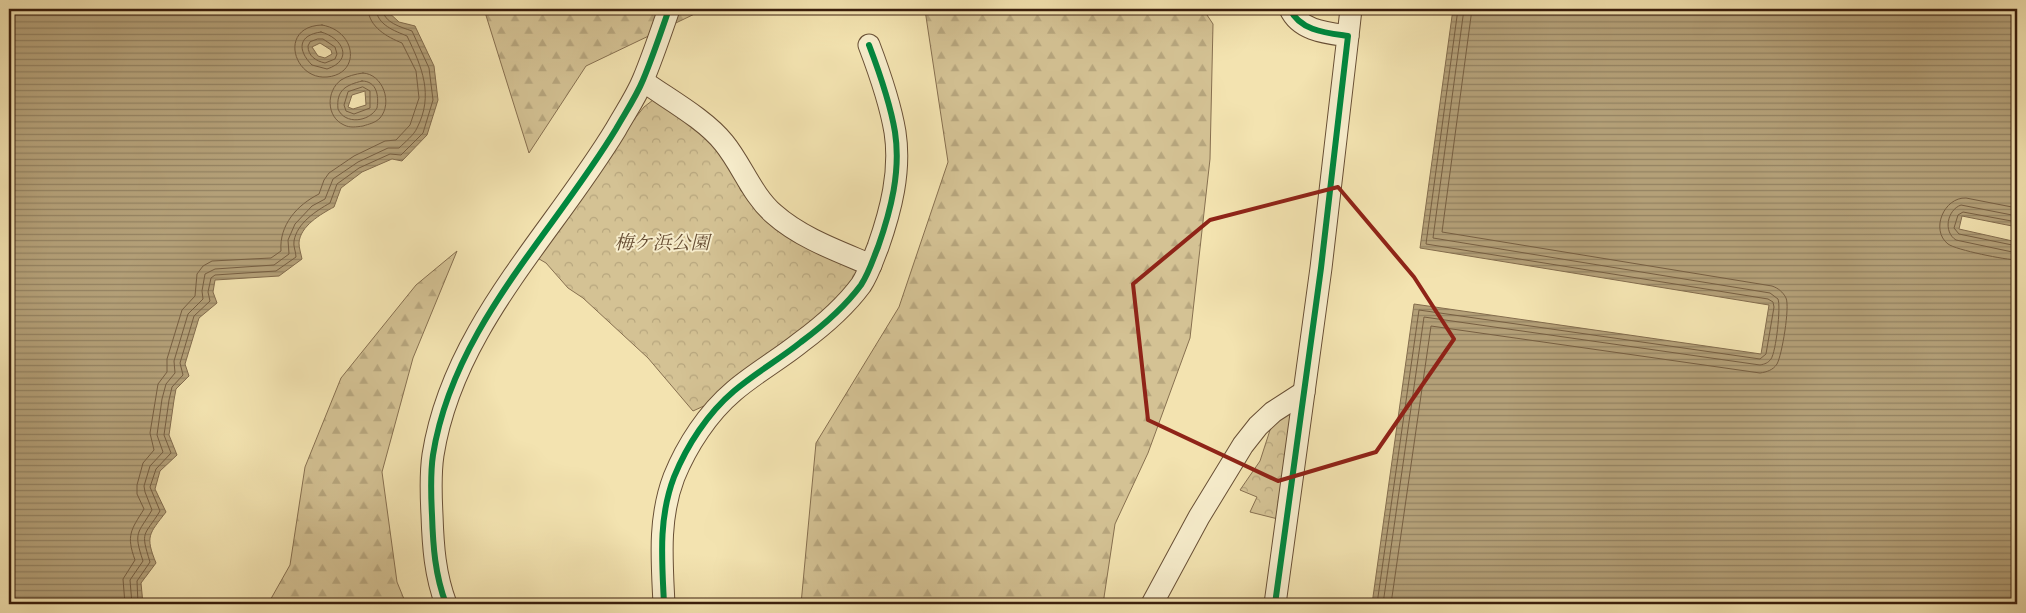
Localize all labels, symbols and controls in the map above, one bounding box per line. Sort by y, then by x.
park label: 梅ケ浜公園 [614,231,712,258]

